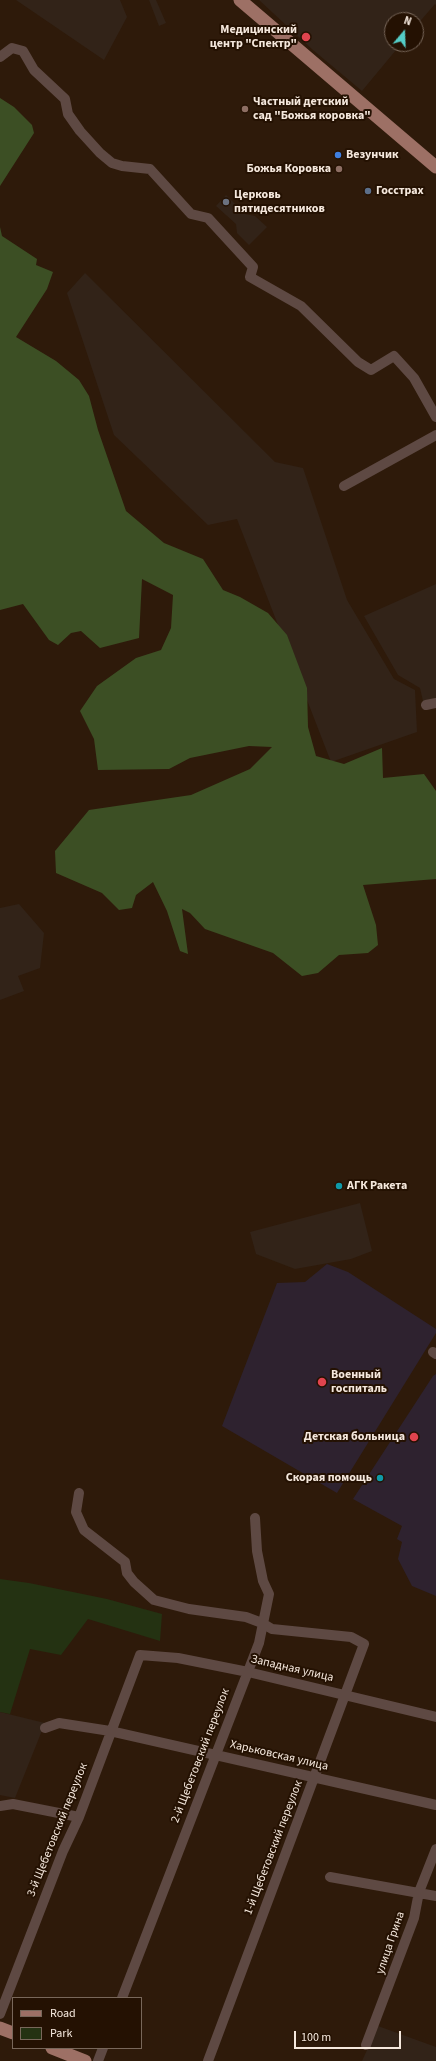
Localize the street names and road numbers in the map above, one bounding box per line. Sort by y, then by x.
street label: Западная улица [249,1652,335,1686]
street label: 2-й Щебетовский переулок [169,1687,233,1825]
street label: Харьковская улица [228,1738,330,1774]
street label: 3-й Щебетовский переулок [25,1761,91,1899]
street label: 1-й Щебетовский переулок [242,1779,306,1917]
street label: улица Грина [374,1910,408,1976]

